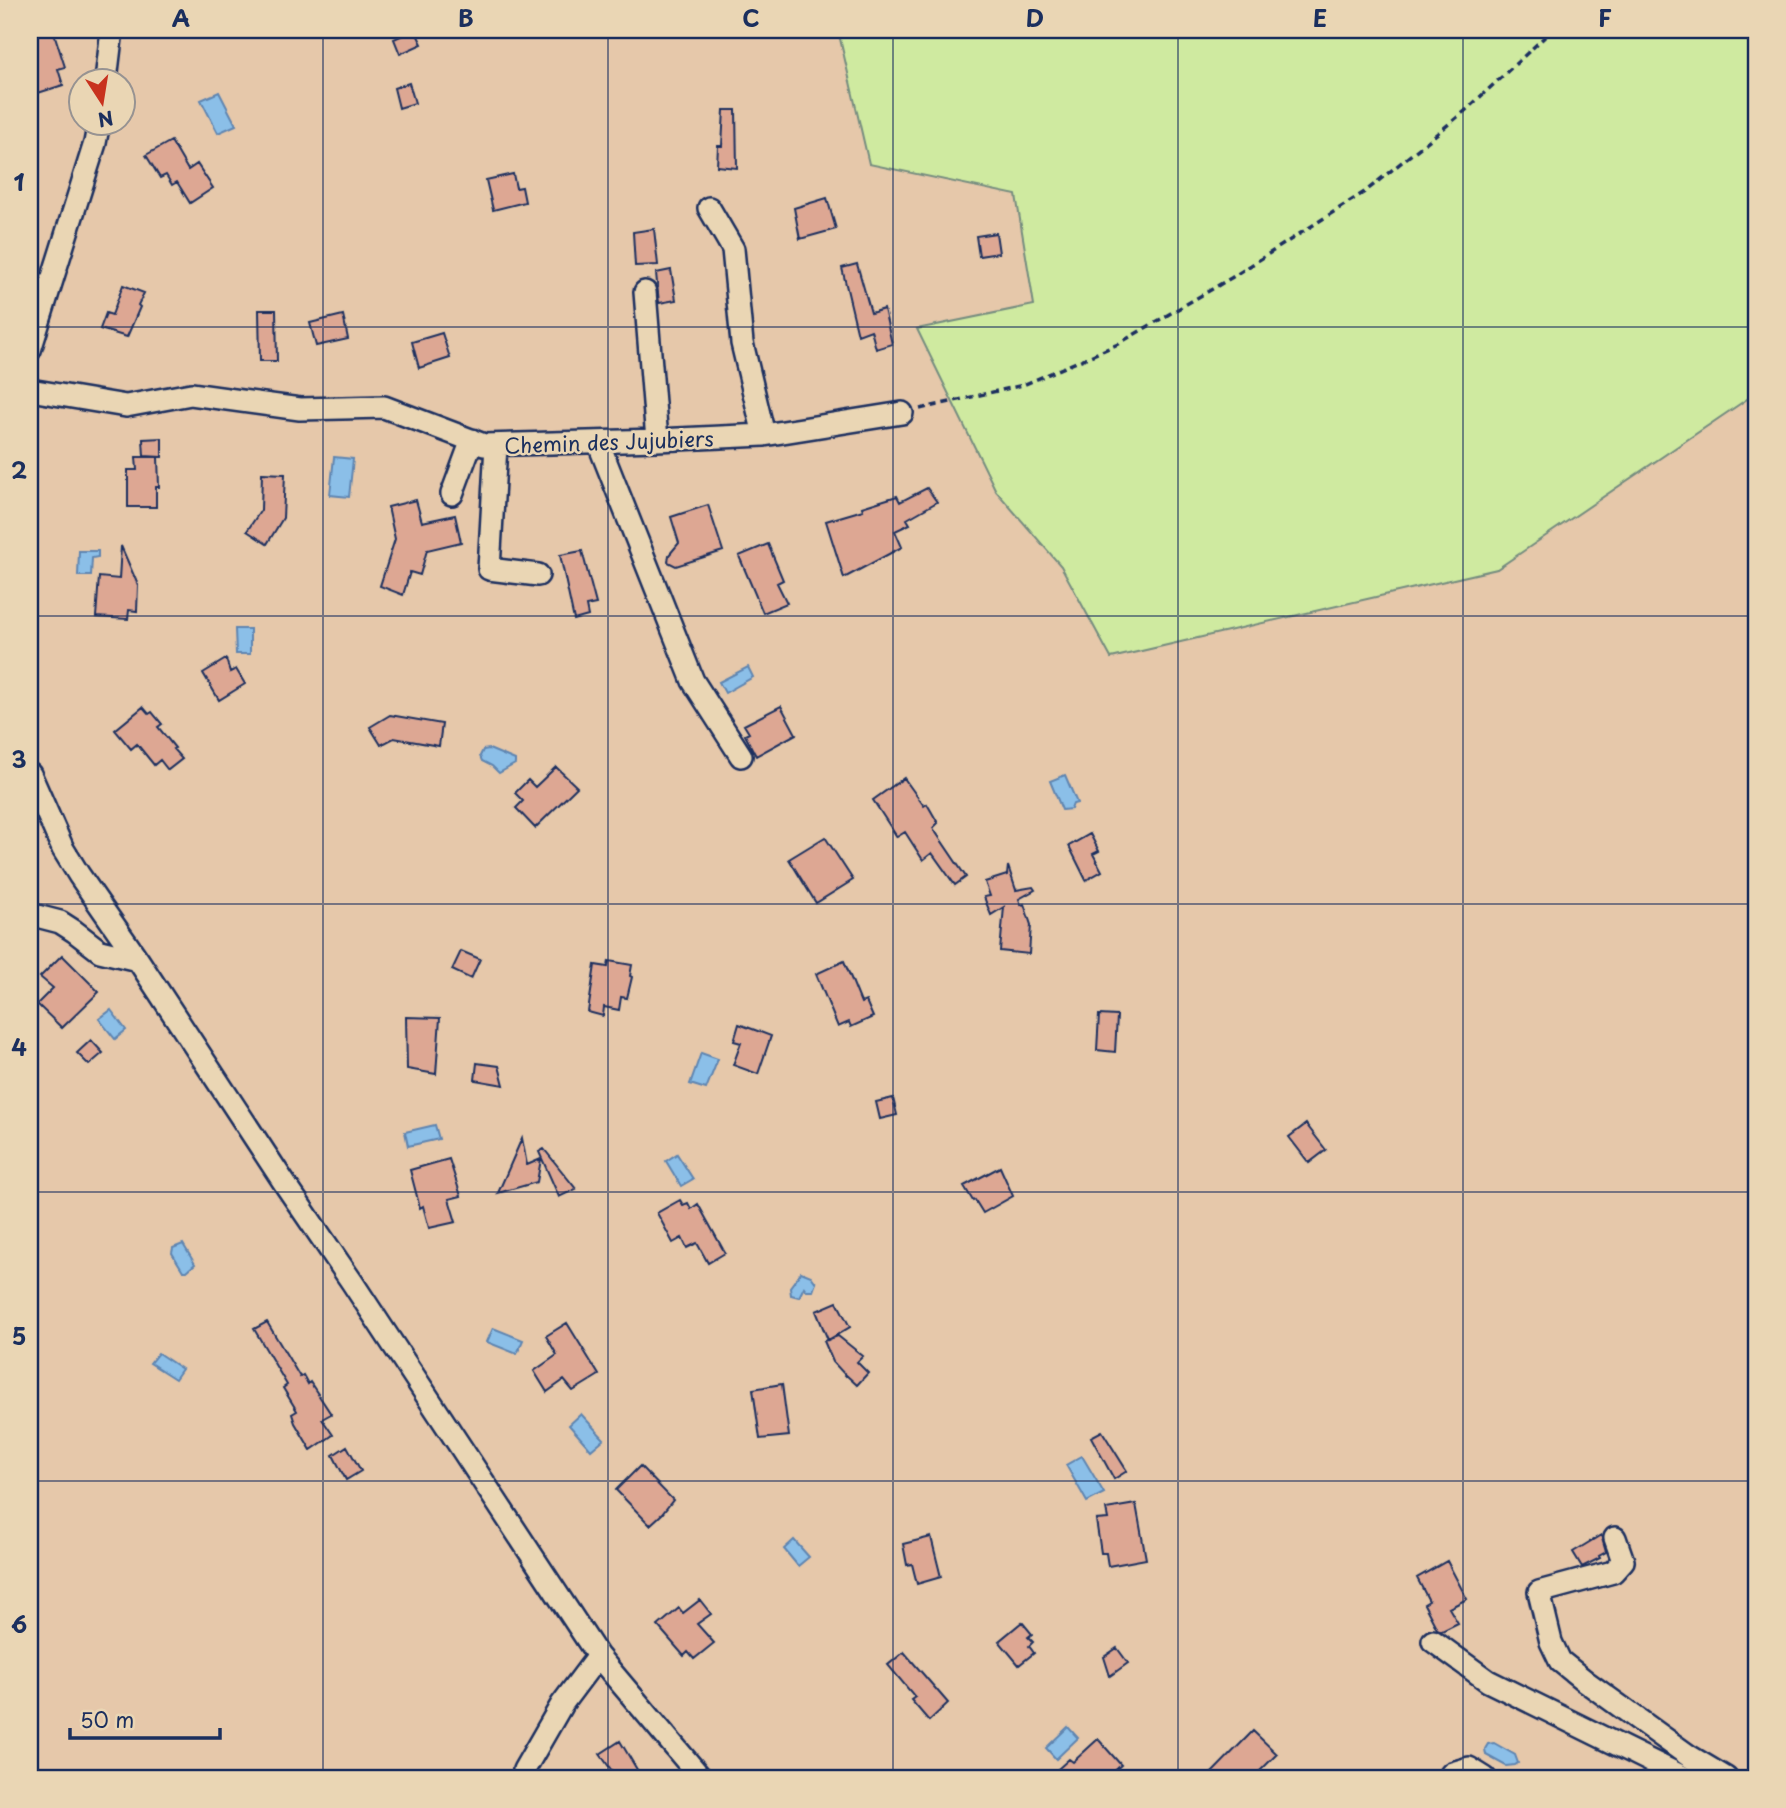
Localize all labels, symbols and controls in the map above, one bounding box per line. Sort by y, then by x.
text: A [172,0,190,35]
text: B [458,0,474,35]
text: C [742,0,760,35]
text: D [1026,0,1044,35]
text: E [1313,0,1327,35]
text: F [1598,0,1612,35]
north arrow [66,66,136,136]
text: N [95,104,116,135]
text: 1 [14,164,25,199]
street label: Chemin des Jujubiers [504,421,714,461]
text: 2 [11,452,27,487]
text: 3 [11,741,27,776]
text: 4 [11,1029,27,1064]
text: 5 [12,1318,26,1353]
text: 6 [11,1606,27,1641]
scale bar [70,1696,220,1740]
text: 50 m [80,1703,134,1735]

